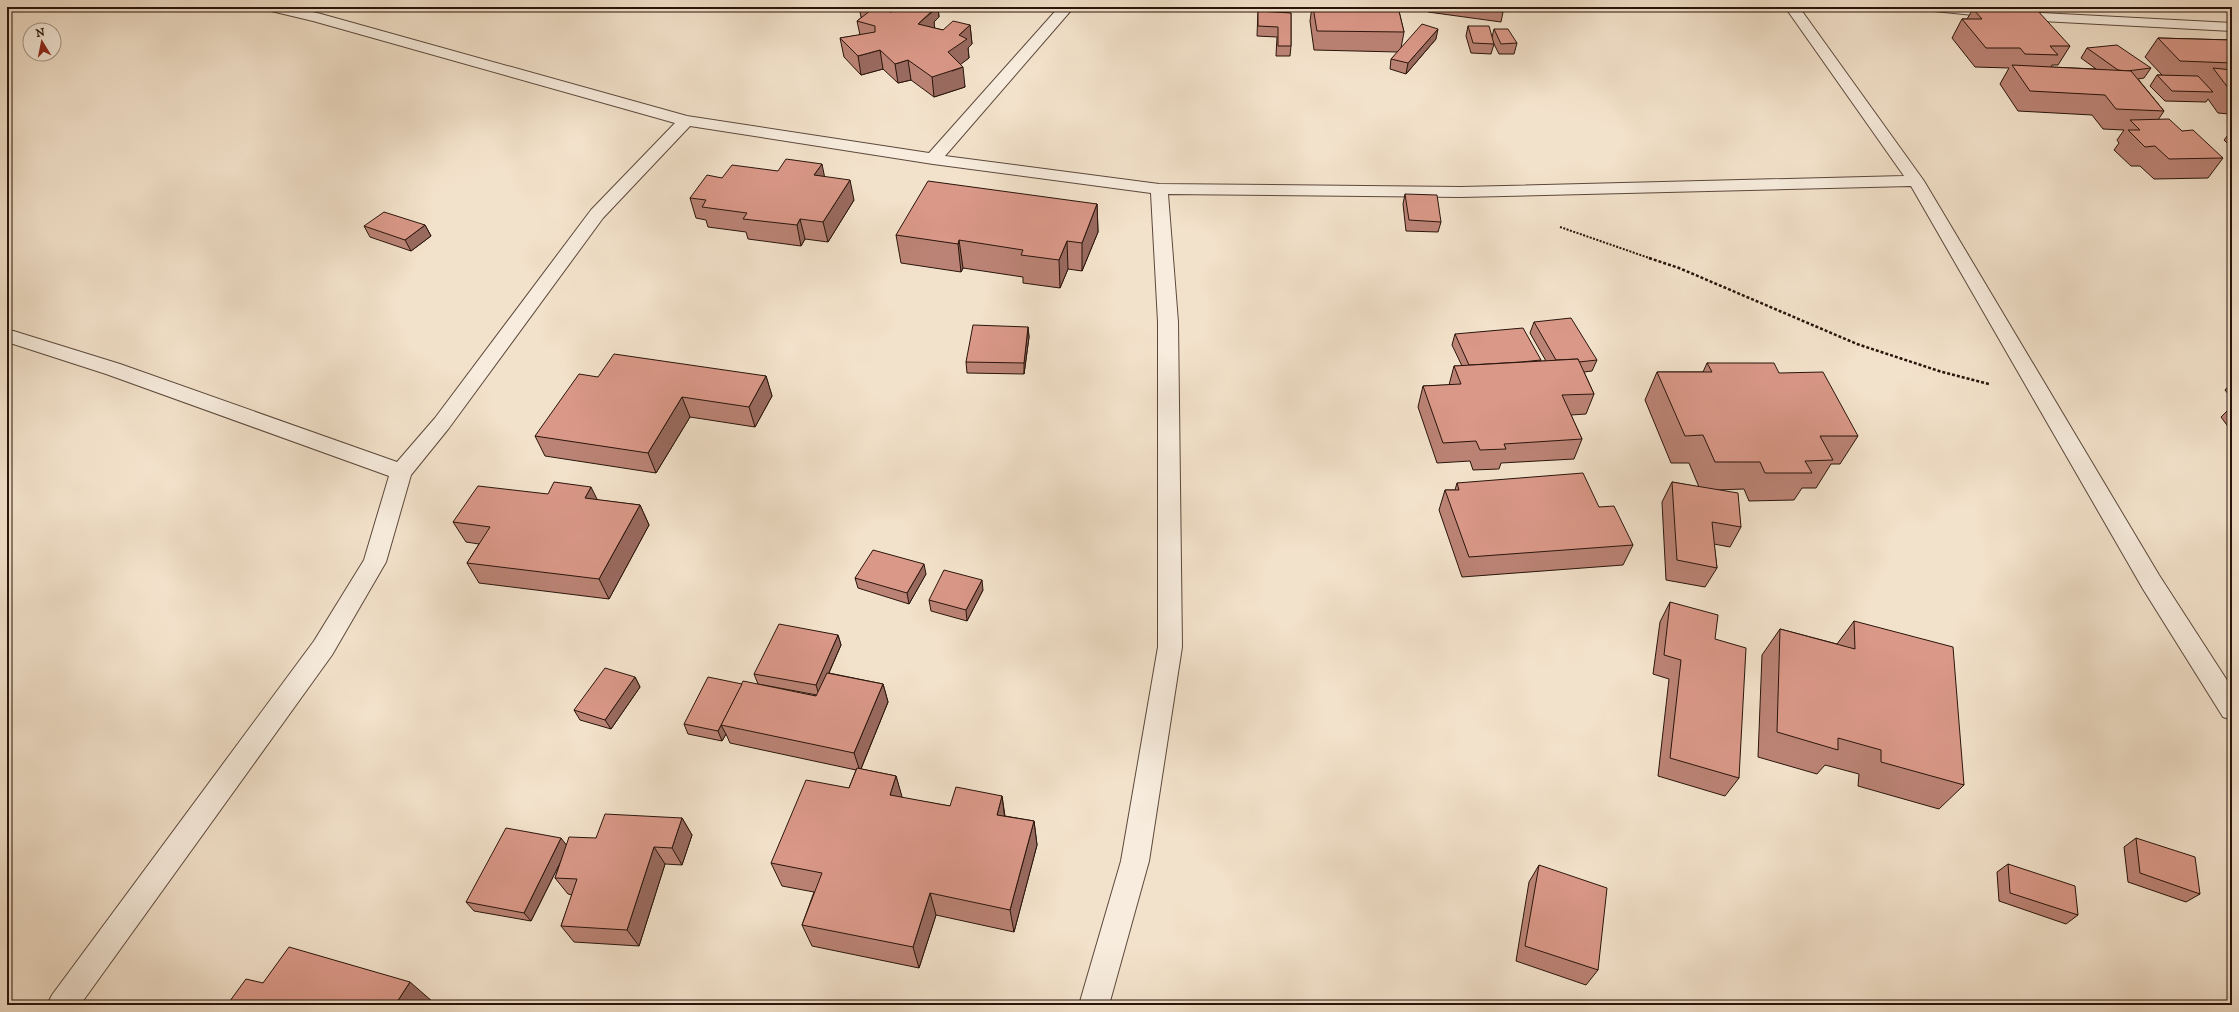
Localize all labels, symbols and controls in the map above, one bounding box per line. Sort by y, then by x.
north arrow [22,22,62,62]
text: N [35,25,46,41]

